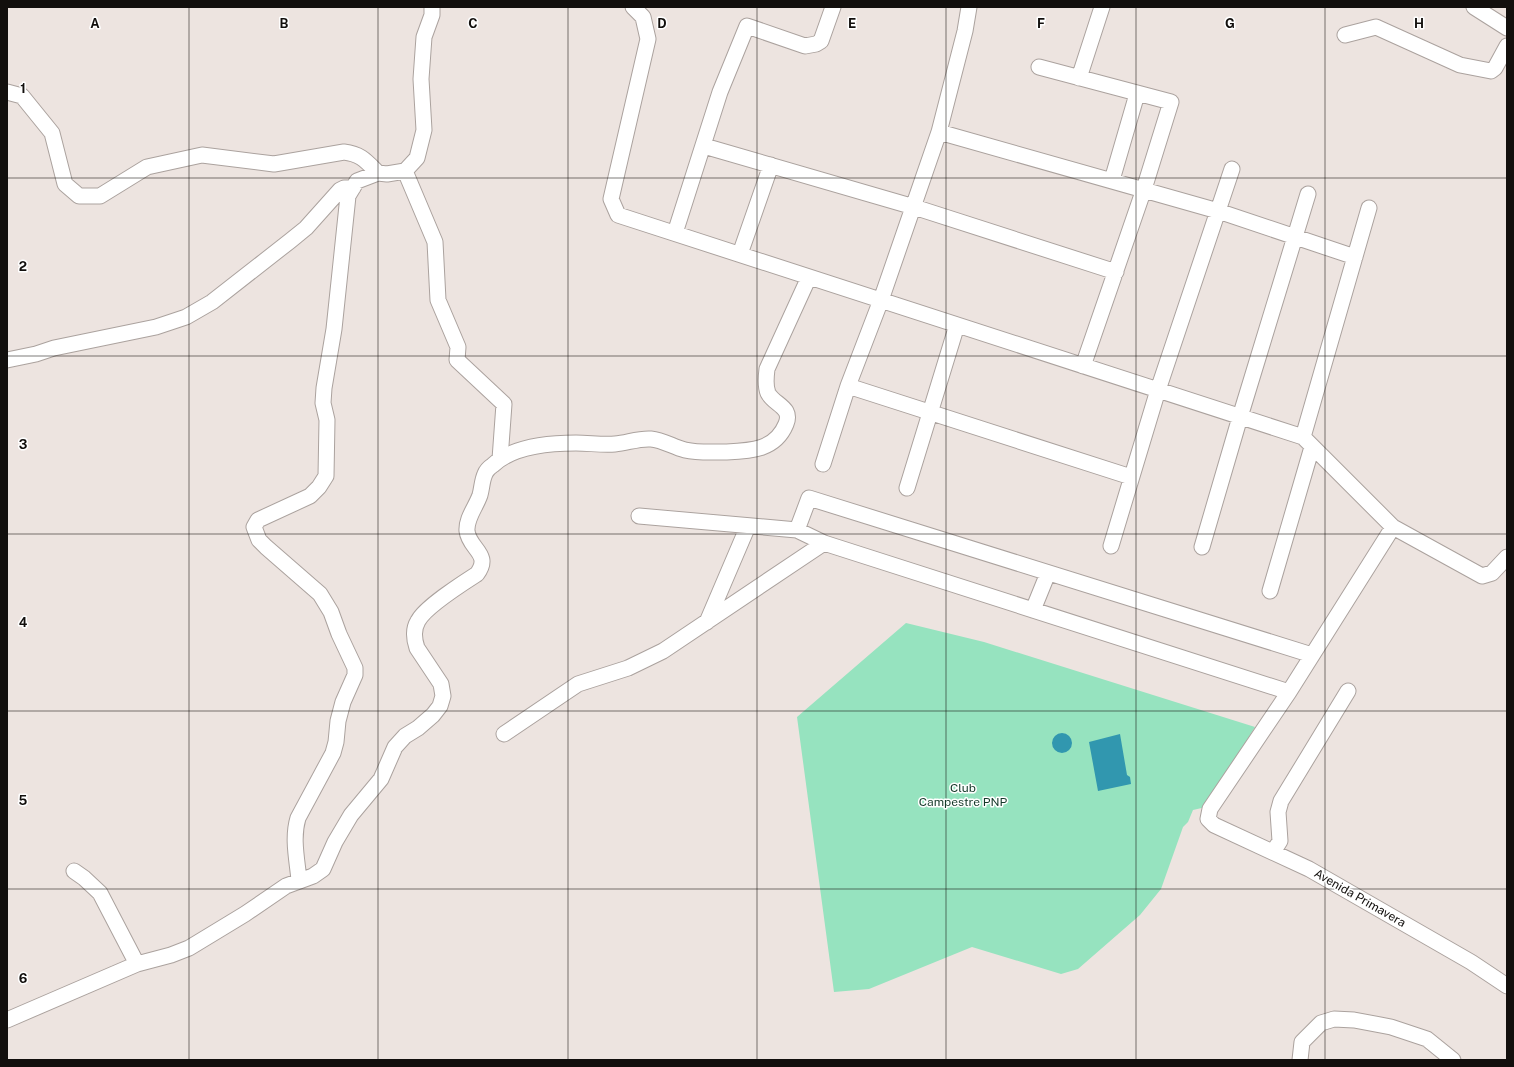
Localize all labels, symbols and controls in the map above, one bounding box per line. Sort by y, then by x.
text: A [90,16,100,31]
text: B [280,16,289,31]
text: C [468,16,478,31]
text: D [657,16,667,31]
text: E [848,16,856,31]
text: F [1037,16,1045,31]
text: G [1225,16,1235,31]
text: H [1414,16,1424,31]
text: 1 [20,81,26,96]
text: 2 [19,259,27,274]
text: 3 [19,437,28,452]
text: 4 [19,615,28,630]
park label: Club Campestre PNP [919,781,1007,809]
text: 5 [19,793,28,808]
street label: Avenida Primavera [1312,866,1408,930]
text: 6 [19,971,28,986]

